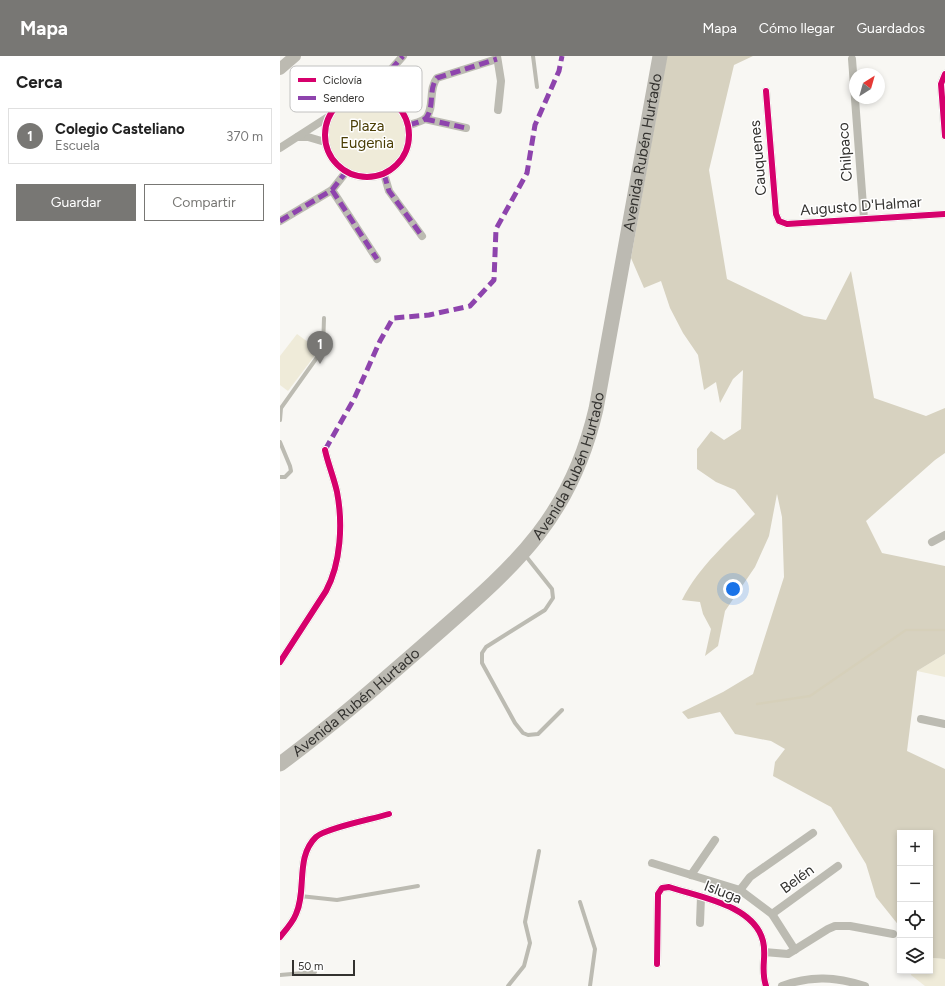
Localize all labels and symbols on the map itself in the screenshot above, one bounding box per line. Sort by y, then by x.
legend [290,66,422,112]
north arrow [849,68,885,104]
street label: Avenida Rubén Hurtado [619,72,666,233]
text: Ciclovía [323,74,362,87]
text: Sendero [323,92,364,105]
park label: Plaza Eugenia [340,117,394,152]
street label: Cauquenes [746,120,770,196]
street label: Chilpaco [834,121,856,182]
street label: Augusto D'Halmar [800,193,922,219]
pin: 1 [307,331,333,364]
street label: Avenida Rubén Hurtado [528,390,608,543]
your location [723,579,743,599]
street label: Avenida Rubén Hurtado [289,644,424,760]
street label: Belén [777,861,817,897]
street label: Isluga [701,877,745,907]
scale bar [292,958,355,977]

